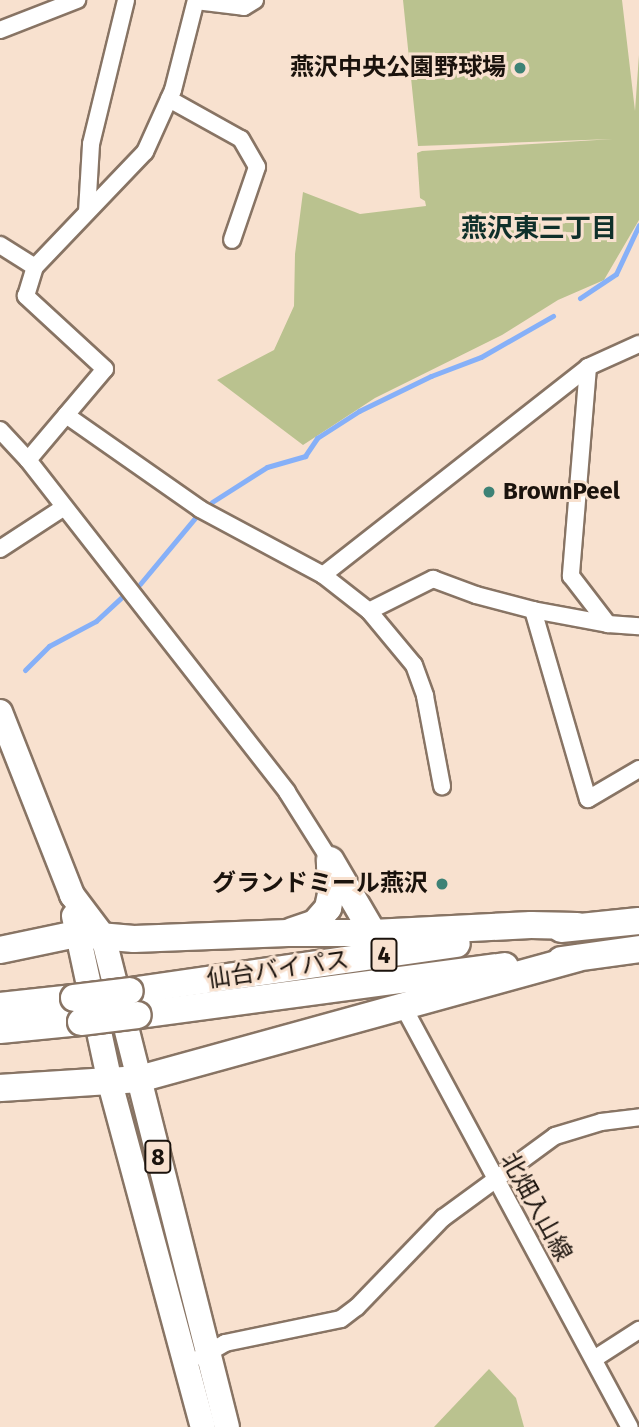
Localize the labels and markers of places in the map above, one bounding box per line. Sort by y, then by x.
place label: 燕沢中央公園野球場 [290,54,506,82]
marker: 燕沢中央公園野球場 [512,60,528,76]
place label: BrownPeel [503,478,620,506]
marker: BrownPeel [481,484,497,500]
place label: グランドミール燕沢 [212,870,428,898]
marker: グランドミール燕沢 [434,876,450,892]

